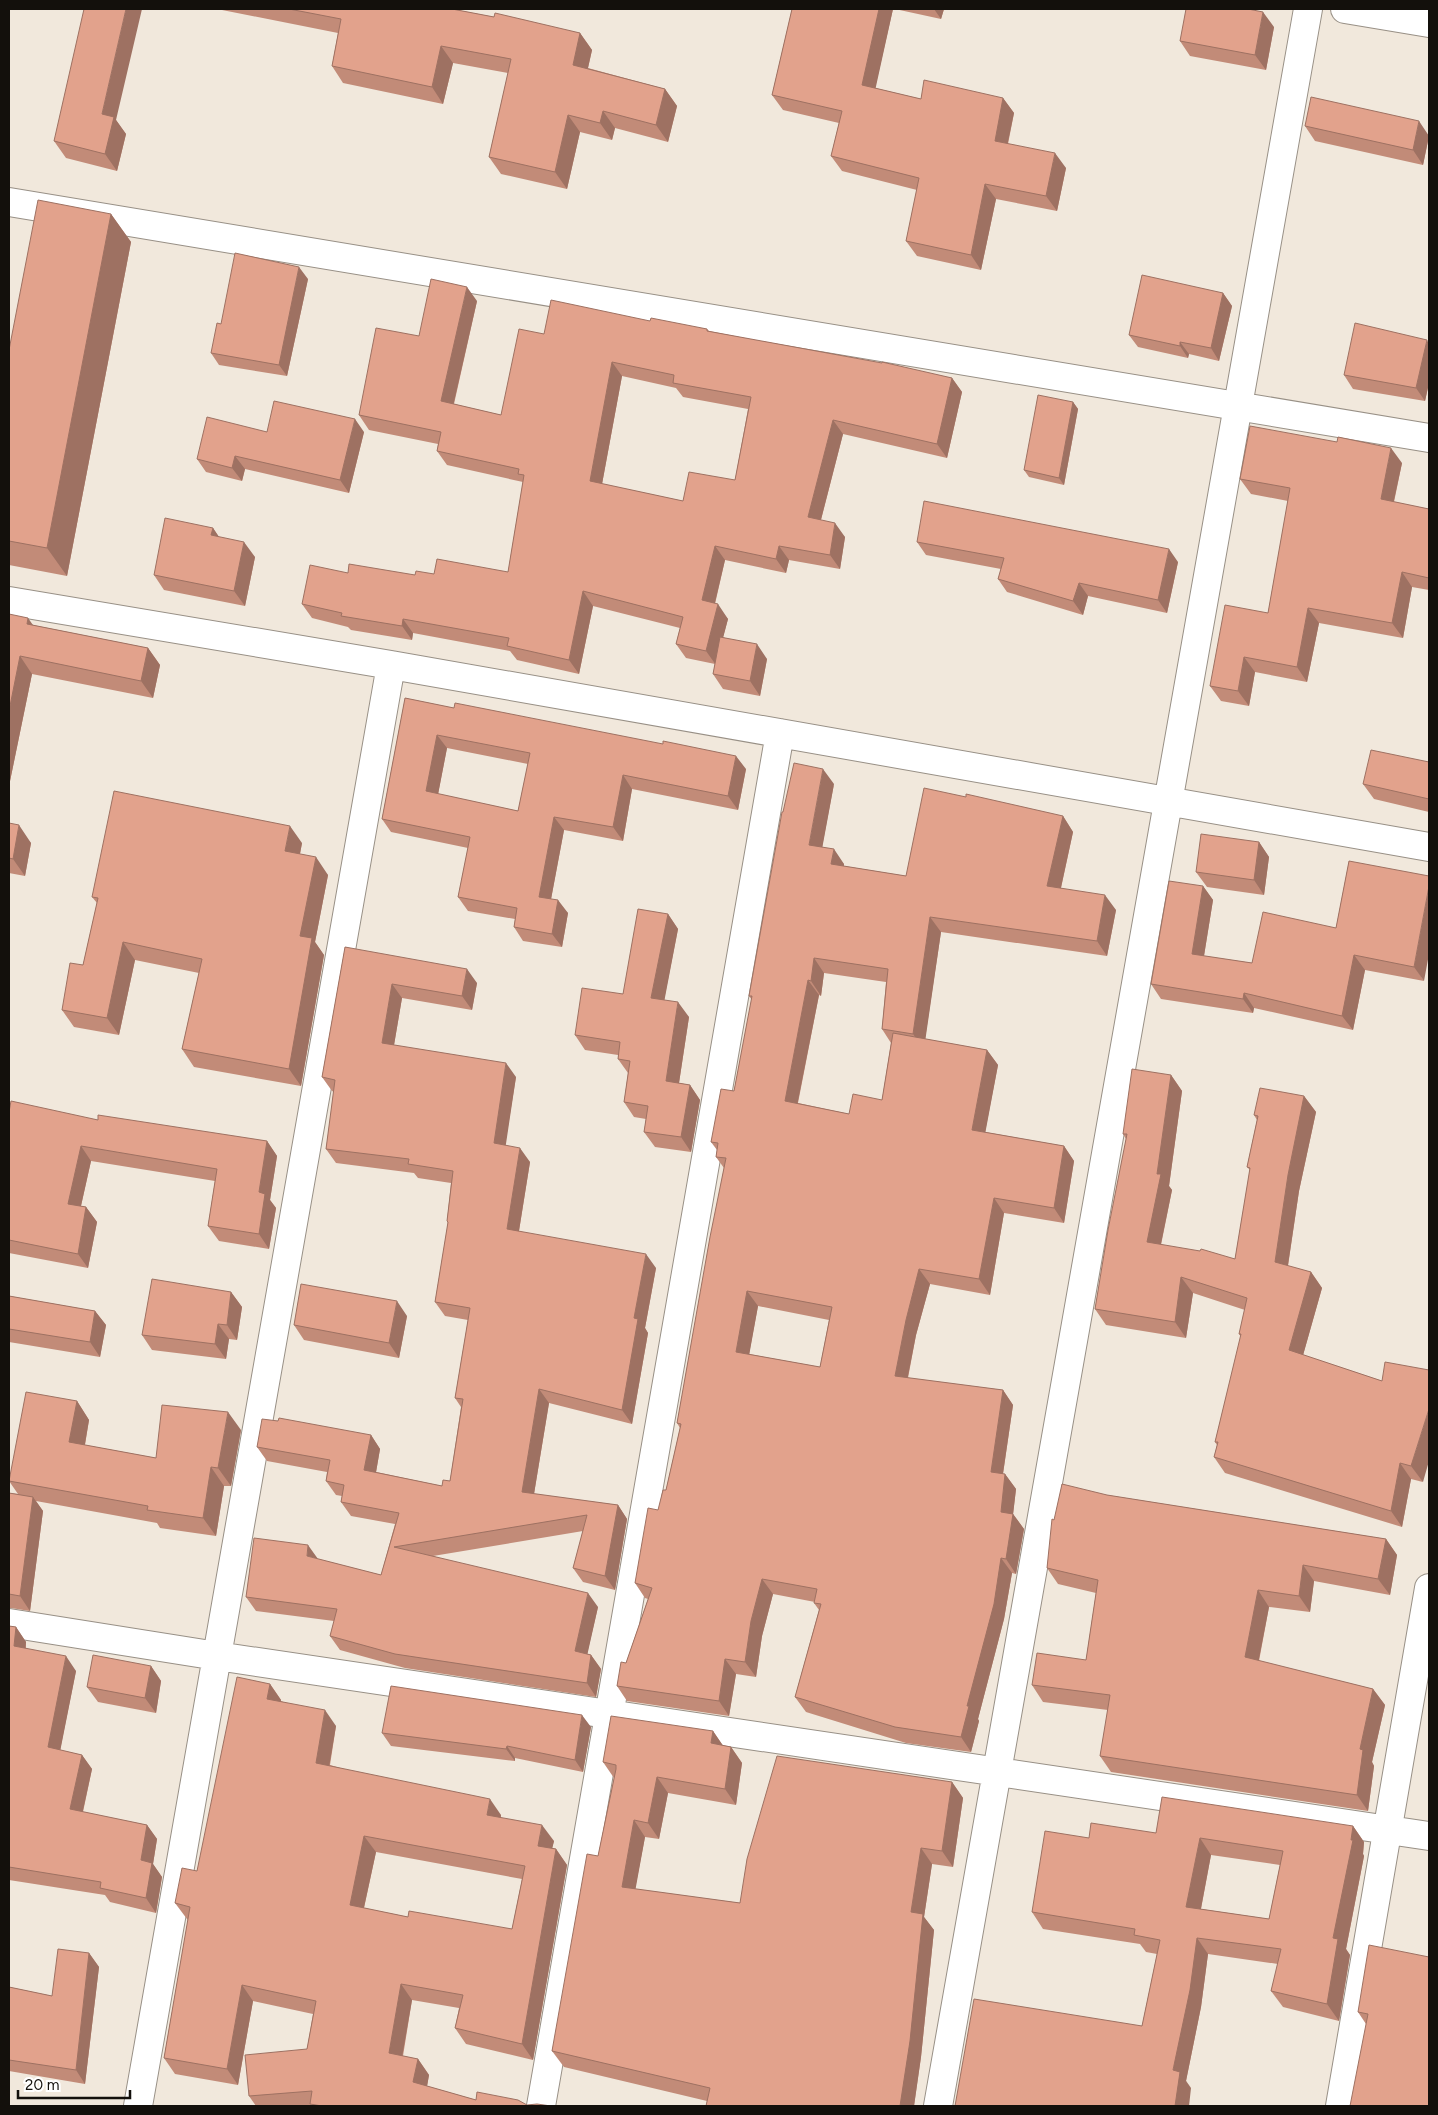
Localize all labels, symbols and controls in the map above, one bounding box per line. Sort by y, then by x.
scale bar [18,2068,130,2100]
text: 20 m [25,2076,59,2094]

